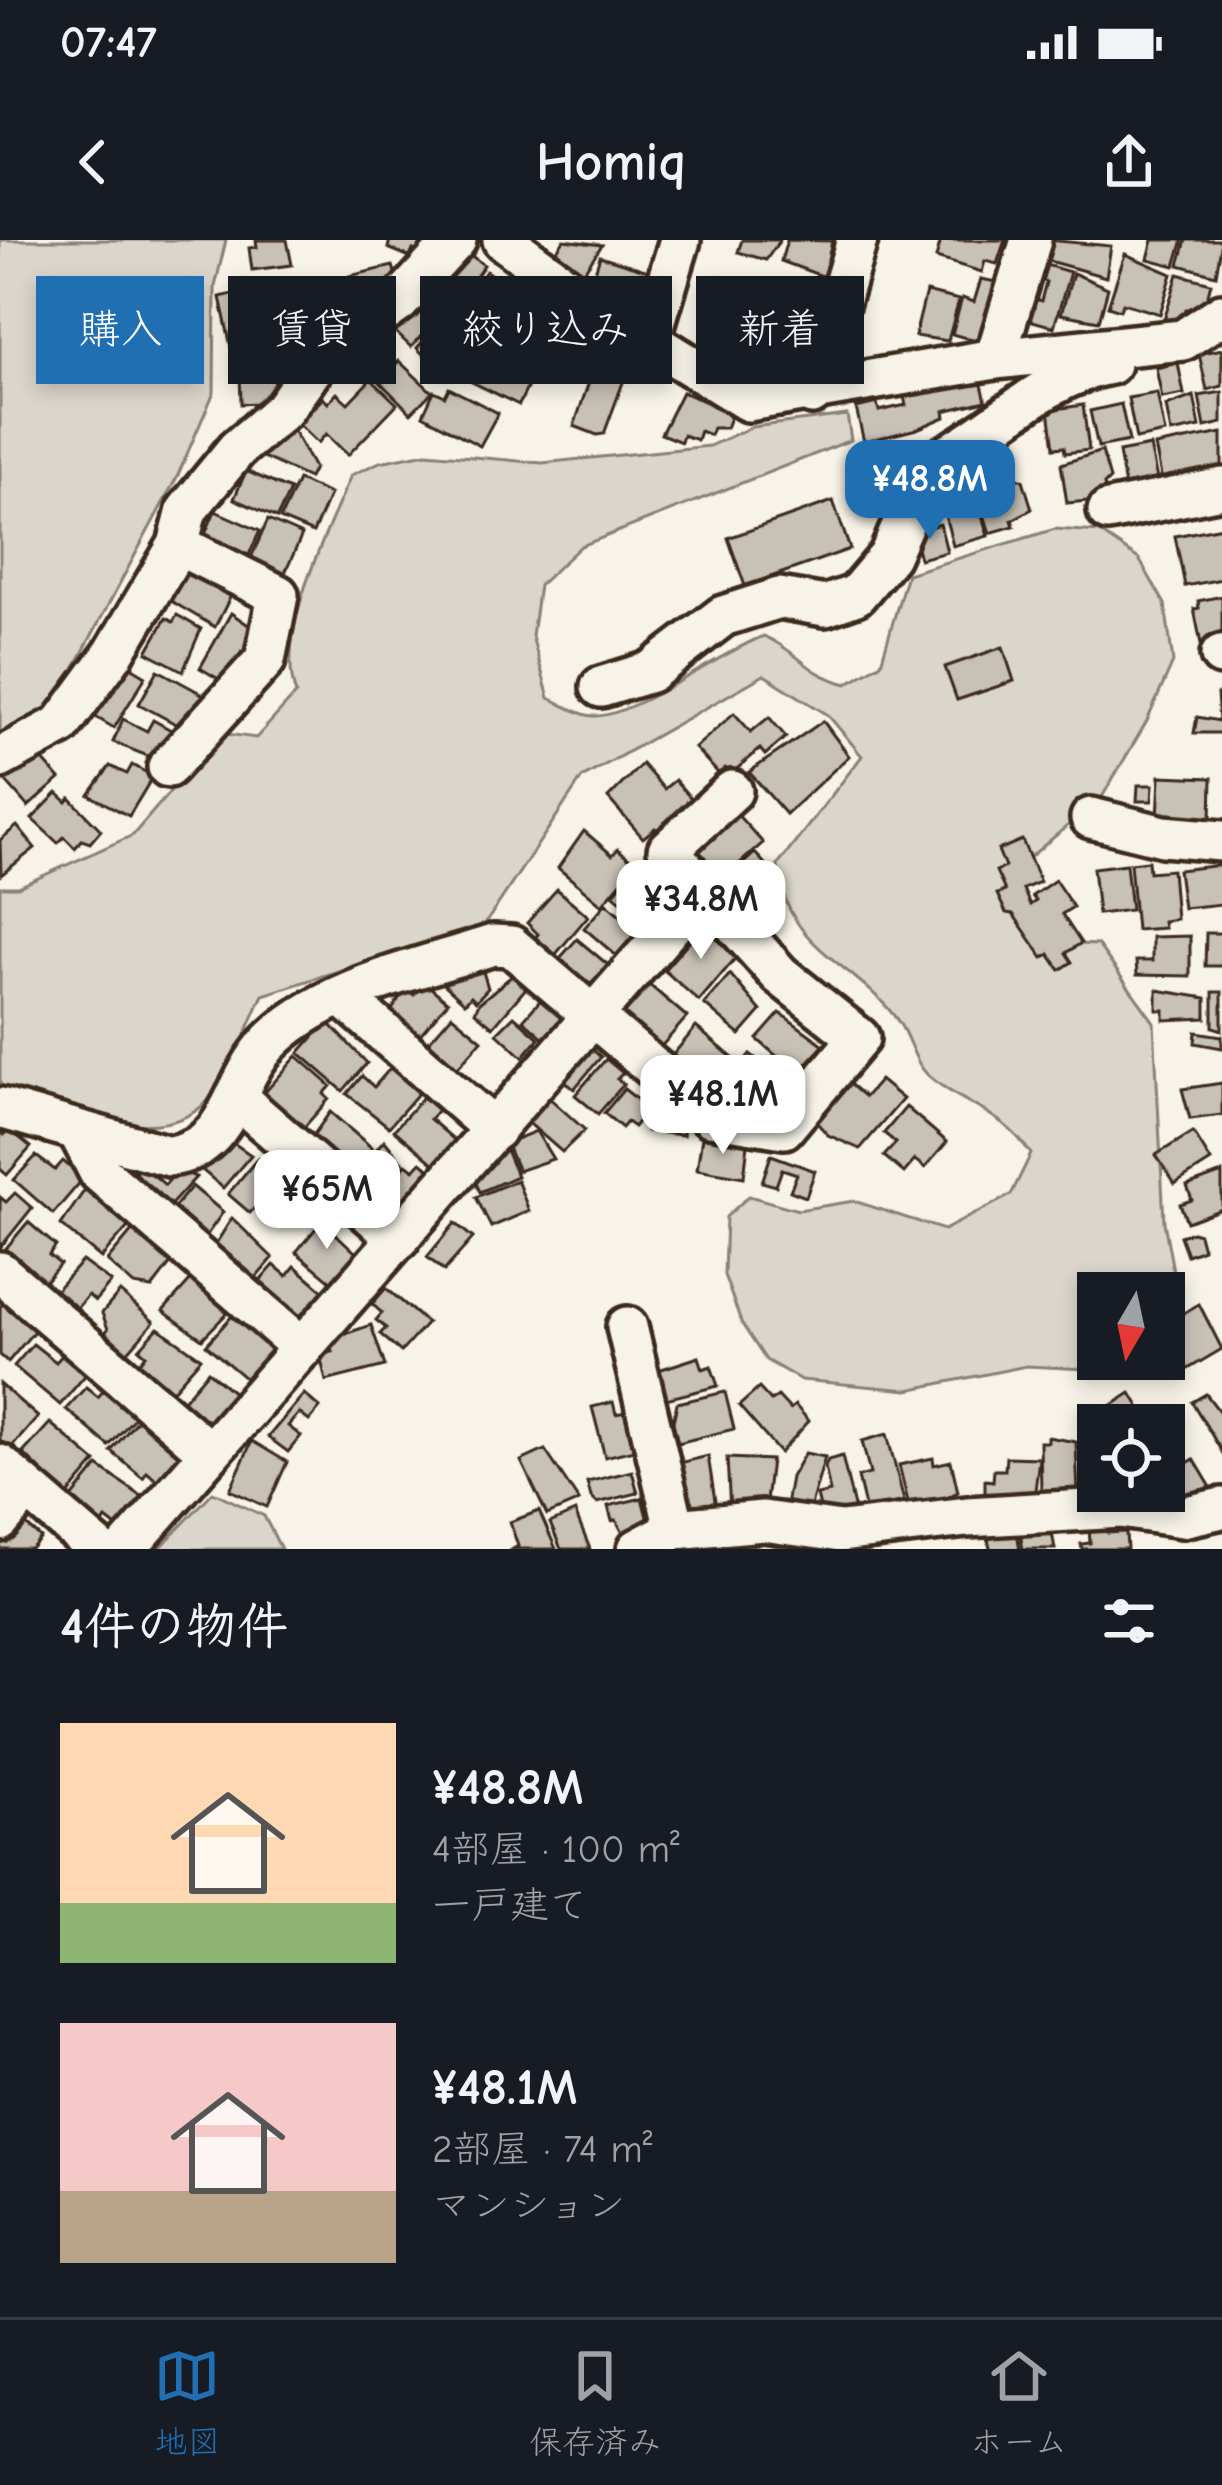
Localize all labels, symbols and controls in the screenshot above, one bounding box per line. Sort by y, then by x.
text: 07:47 [60,16,157,68]
icon: back [60,129,126,195]
icon: share [1096,129,1162,195]
text: Homiq [536,131,686,194]
chip: 購入 [36,276,204,384]
chip: 賃貸 [228,276,396,384]
chip: 絞り込み [420,276,672,384]
chip: 新着 [696,276,864,384]
pin: ¥48.8M [832,440,1028,542]
text: ¥48.8M [872,456,988,501]
pin: ¥34.8M [603,860,799,962]
text: ¥34.8M [643,876,759,921]
pin: ¥48.1M [625,1055,821,1157]
text: ¥48.1M [667,1071,779,1116]
pin: ¥65M [256,1150,398,1252]
text: ¥65M [281,1166,373,1211]
north arrow [1077,1272,1185,1380]
map controls [1077,1272,1185,1512]
button: locate [1077,1404,1185,1512]
icon: filters [1096,1588,1162,1654]
text: 4件の物件 [60,1597,288,1656]
text: ¥48.8M [432,1758,584,1817]
icon: home [156,1771,300,1915]
text: 4部屋 · 100 m² [432,1827,680,1872]
text: 一戸建て [432,1883,588,1928]
text: ¥48.1M [432,2058,578,2117]
icon: home [156,2071,300,2215]
text: 2部屋 · 74 m² [432,2127,653,2172]
text: マンション [432,2183,625,2228]
tab: 地図 [154,2343,220,2463]
tab: 保存済み [529,2343,661,2463]
tab: ホーム [970,2343,1068,2463]

